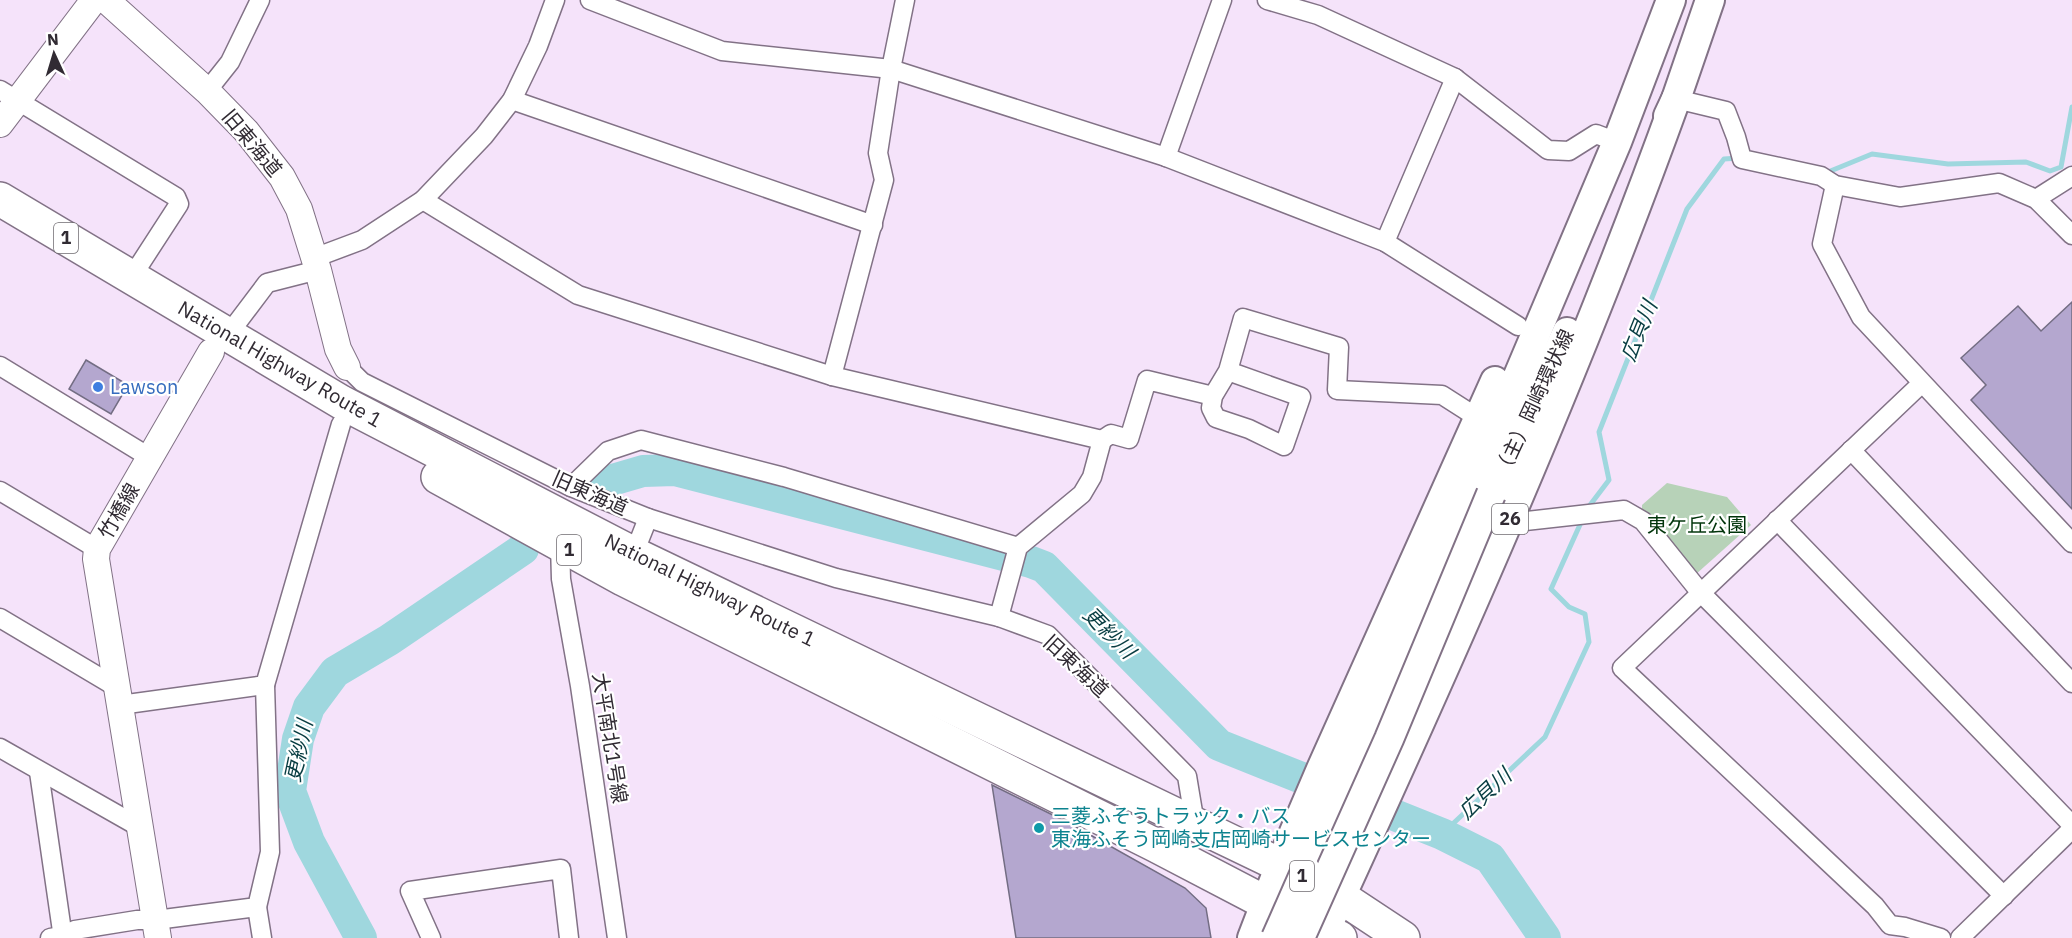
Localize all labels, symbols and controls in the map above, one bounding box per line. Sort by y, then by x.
north arrow [24,24,84,84]
text: N [46,29,59,49]
street label: 旧東海道 [216,103,288,182]
road number: 1 [54,223,78,253]
street label: National Highway Route 1 [173,294,387,433]
water label: 広貝川 [1613,294,1664,365]
street label: （主）岡崎環状線 [1488,325,1580,481]
place label: Lawson [110,373,178,400]
marker: Lawson [91,380,105,394]
street label: 旧東海道 [548,464,632,521]
street label: 竹橋線 [92,478,145,543]
road number: 26 [1492,504,1528,534]
park label: 東ケ丘公園 [1647,511,1747,538]
street label: National Highway Route 1 [600,527,820,652]
road number: 1 [557,535,581,565]
water label: 更紗川 [1078,600,1143,666]
street label: 旧東海道 [1038,628,1115,703]
street label: 大平南北1号線 [587,671,634,805]
water label: 更紗川 [278,715,319,785]
water label: 広貝川 [1452,760,1518,825]
place label: 三菱ふそうトラック・バス 東海ふそう岡崎支店岡崎サービスセンター [1051,802,1431,852]
marker: 三菱ふそうトラック・バス 東海ふそう岡崎支店岡崎サービスセンター [1032,821,1046,835]
road number: 1 [1290,861,1314,891]

